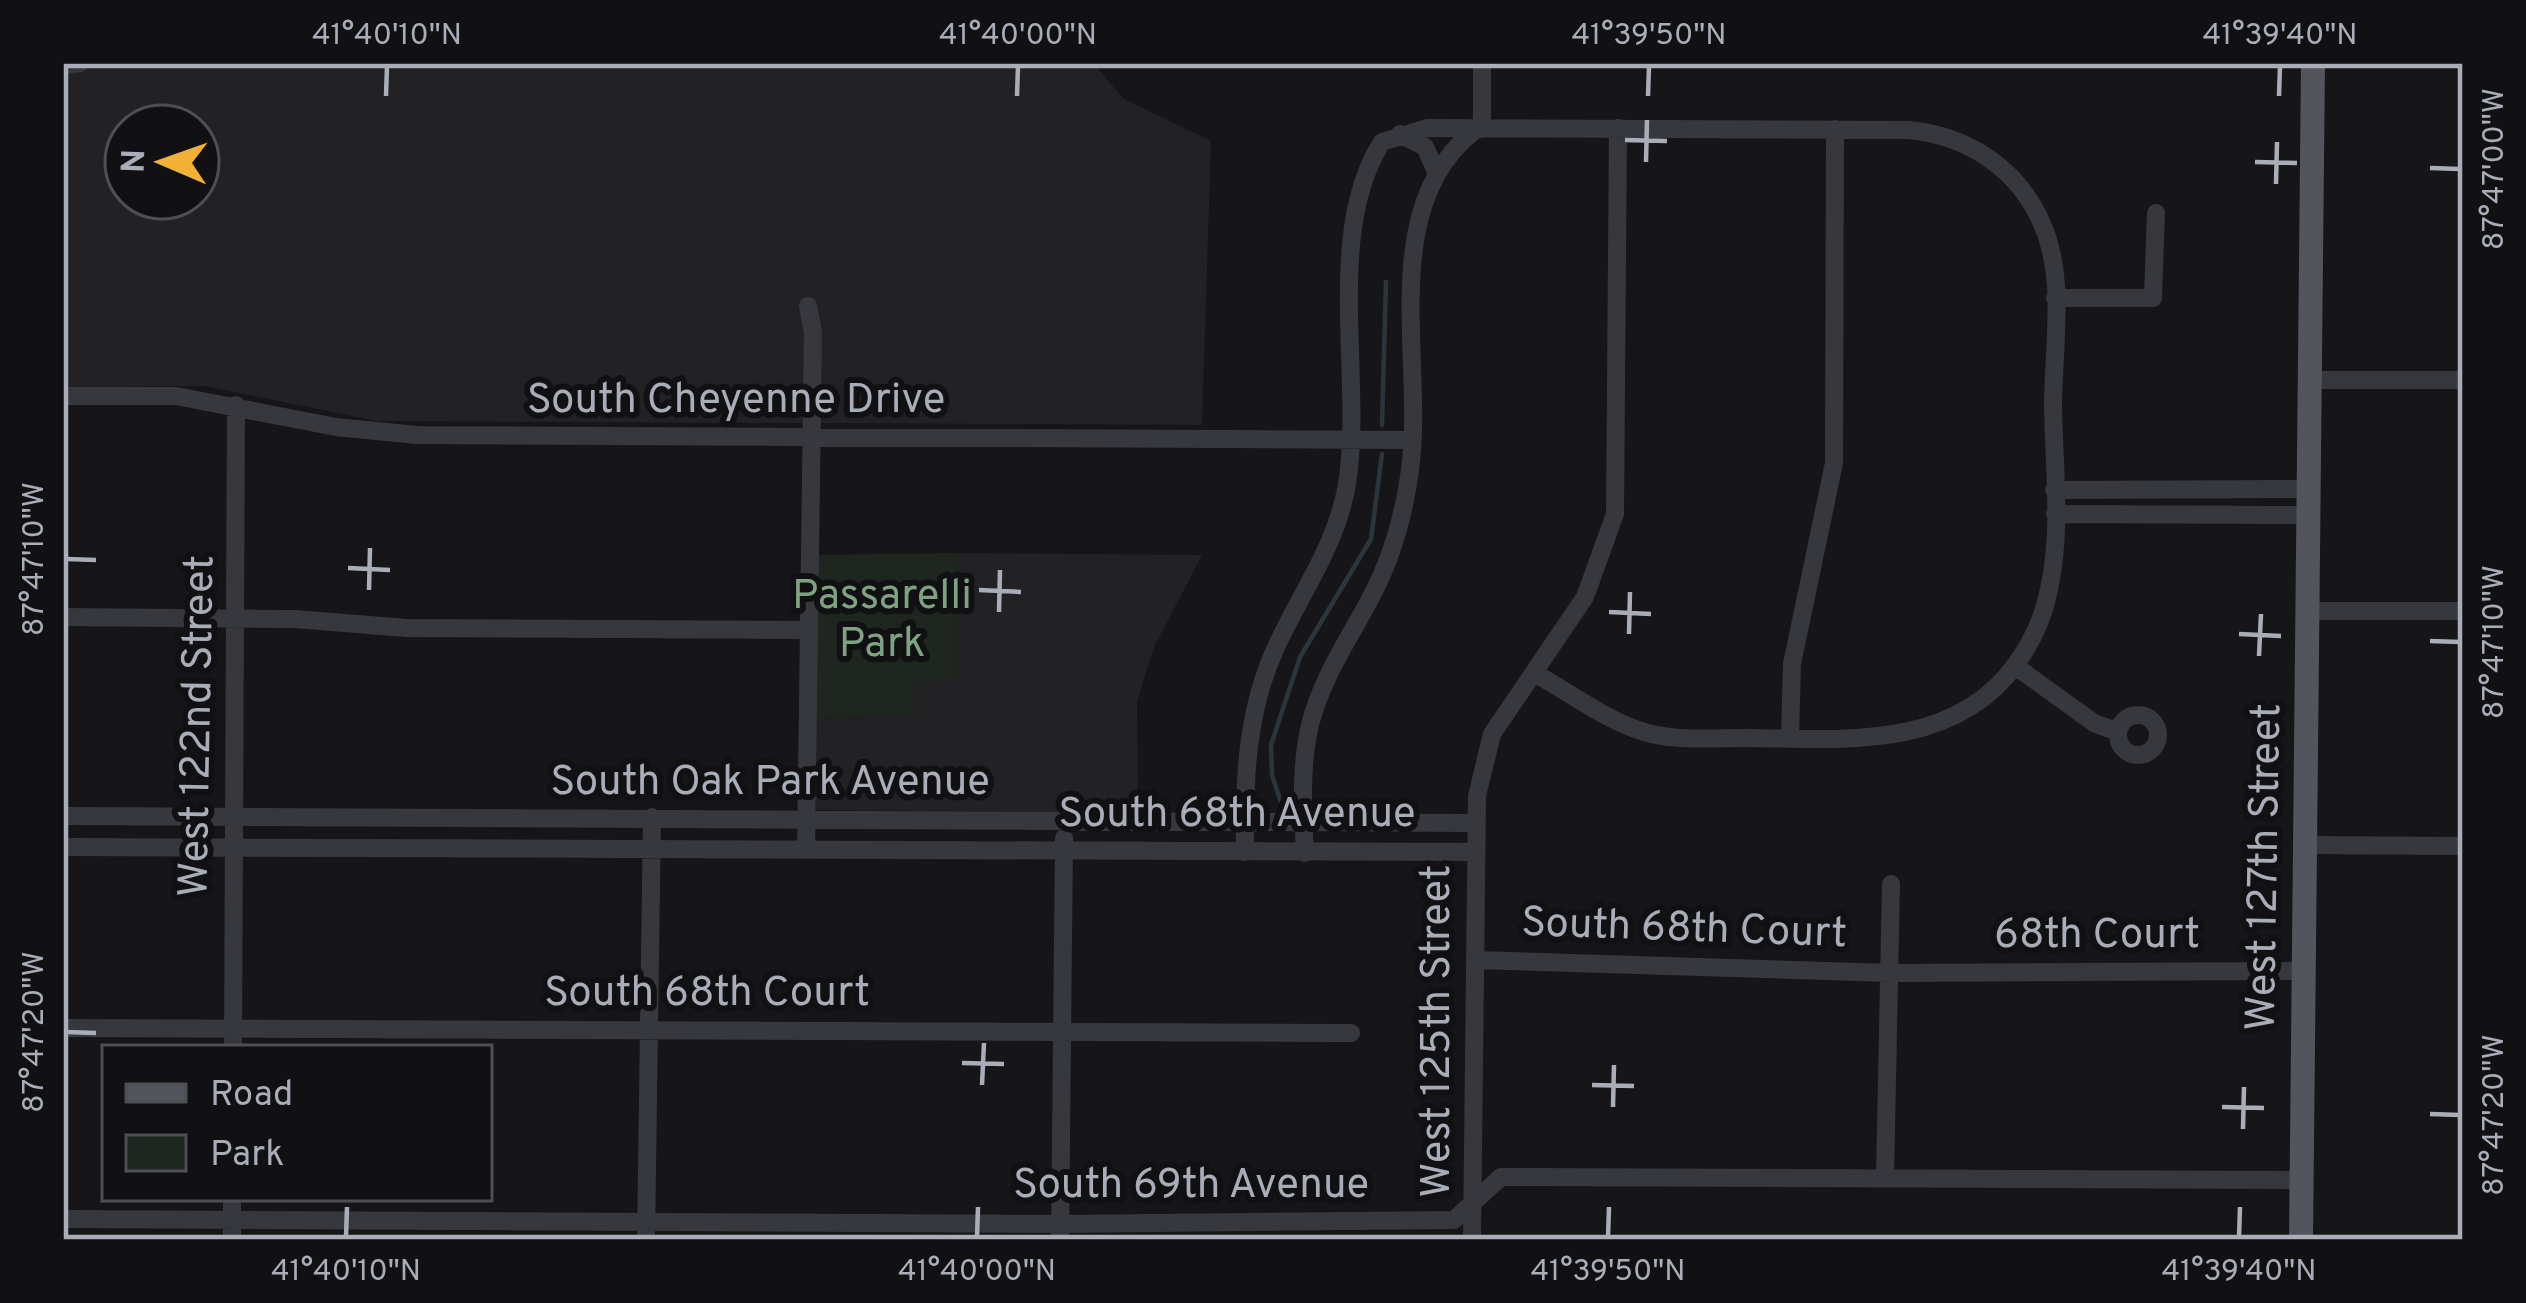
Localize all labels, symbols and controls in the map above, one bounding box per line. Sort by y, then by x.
text: 41°40'10"N [312,18,462,55]
text: 41°40'00"N [939,18,1097,55]
text: 41°39'50"N [1571,18,1727,55]
text: 41°39'40"N [2202,18,2358,55]
text: 87°47'00"W [2477,88,2514,250]
north arrow [102,102,222,222]
text: N [115,149,157,174]
street label: South Cheyenne Drive [527,375,945,428]
text: 87°47'10"W [17,482,54,636]
street label: West 122nd Street [170,555,228,897]
text: 87°47'10"W [2477,565,2514,719]
park label: Passarelli Park [792,571,972,672]
street label: West 127th Street [2237,703,2295,1031]
street label: South Oak Park Avenue [550,757,990,810]
street label: South 68th Avenue [1058,789,1416,842]
street label: West 125th Street [1412,864,1465,1198]
street label: South 68th Court [1520,898,1848,962]
street label: 68th Court [1994,910,2200,963]
text: 87°47'20"W [17,951,54,1113]
street label: South 68th Court [544,968,870,1021]
text: 87°47'20"W [2477,1034,2514,1196]
legend [102,1045,492,1201]
text: Road [210,1073,293,1119]
text: Park [210,1133,284,1179]
street label: South 69th Avenue [1013,1160,1369,1213]
text: 41°40'10"N [271,1254,421,1291]
text: 41°40'00"N [898,1254,1056,1291]
text: 41°39'50"N [1530,1254,1686,1291]
text: 41°39'40"N [2161,1254,2317,1291]

